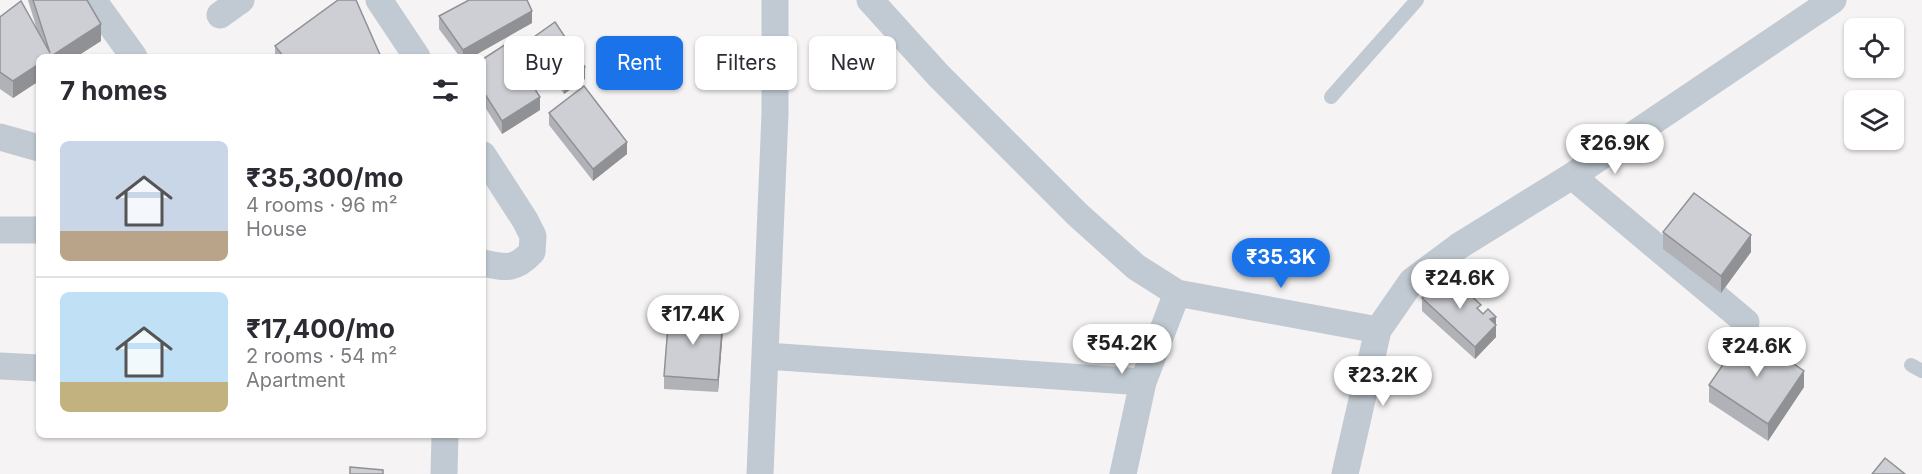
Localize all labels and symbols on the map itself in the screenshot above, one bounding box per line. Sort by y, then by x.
pin: ₹26.9K [1566,124,1664,175]
pin: ₹35.3K [1232,238,1330,289]
pin: ₹24.6K [1411,259,1509,310]
pin: ₹17.4K [644,295,742,346]
pin: ₹54.2K [1073,324,1171,375]
pin: ₹24.6K [1708,327,1806,378]
pin: ₹23.2K [1334,356,1432,407]

